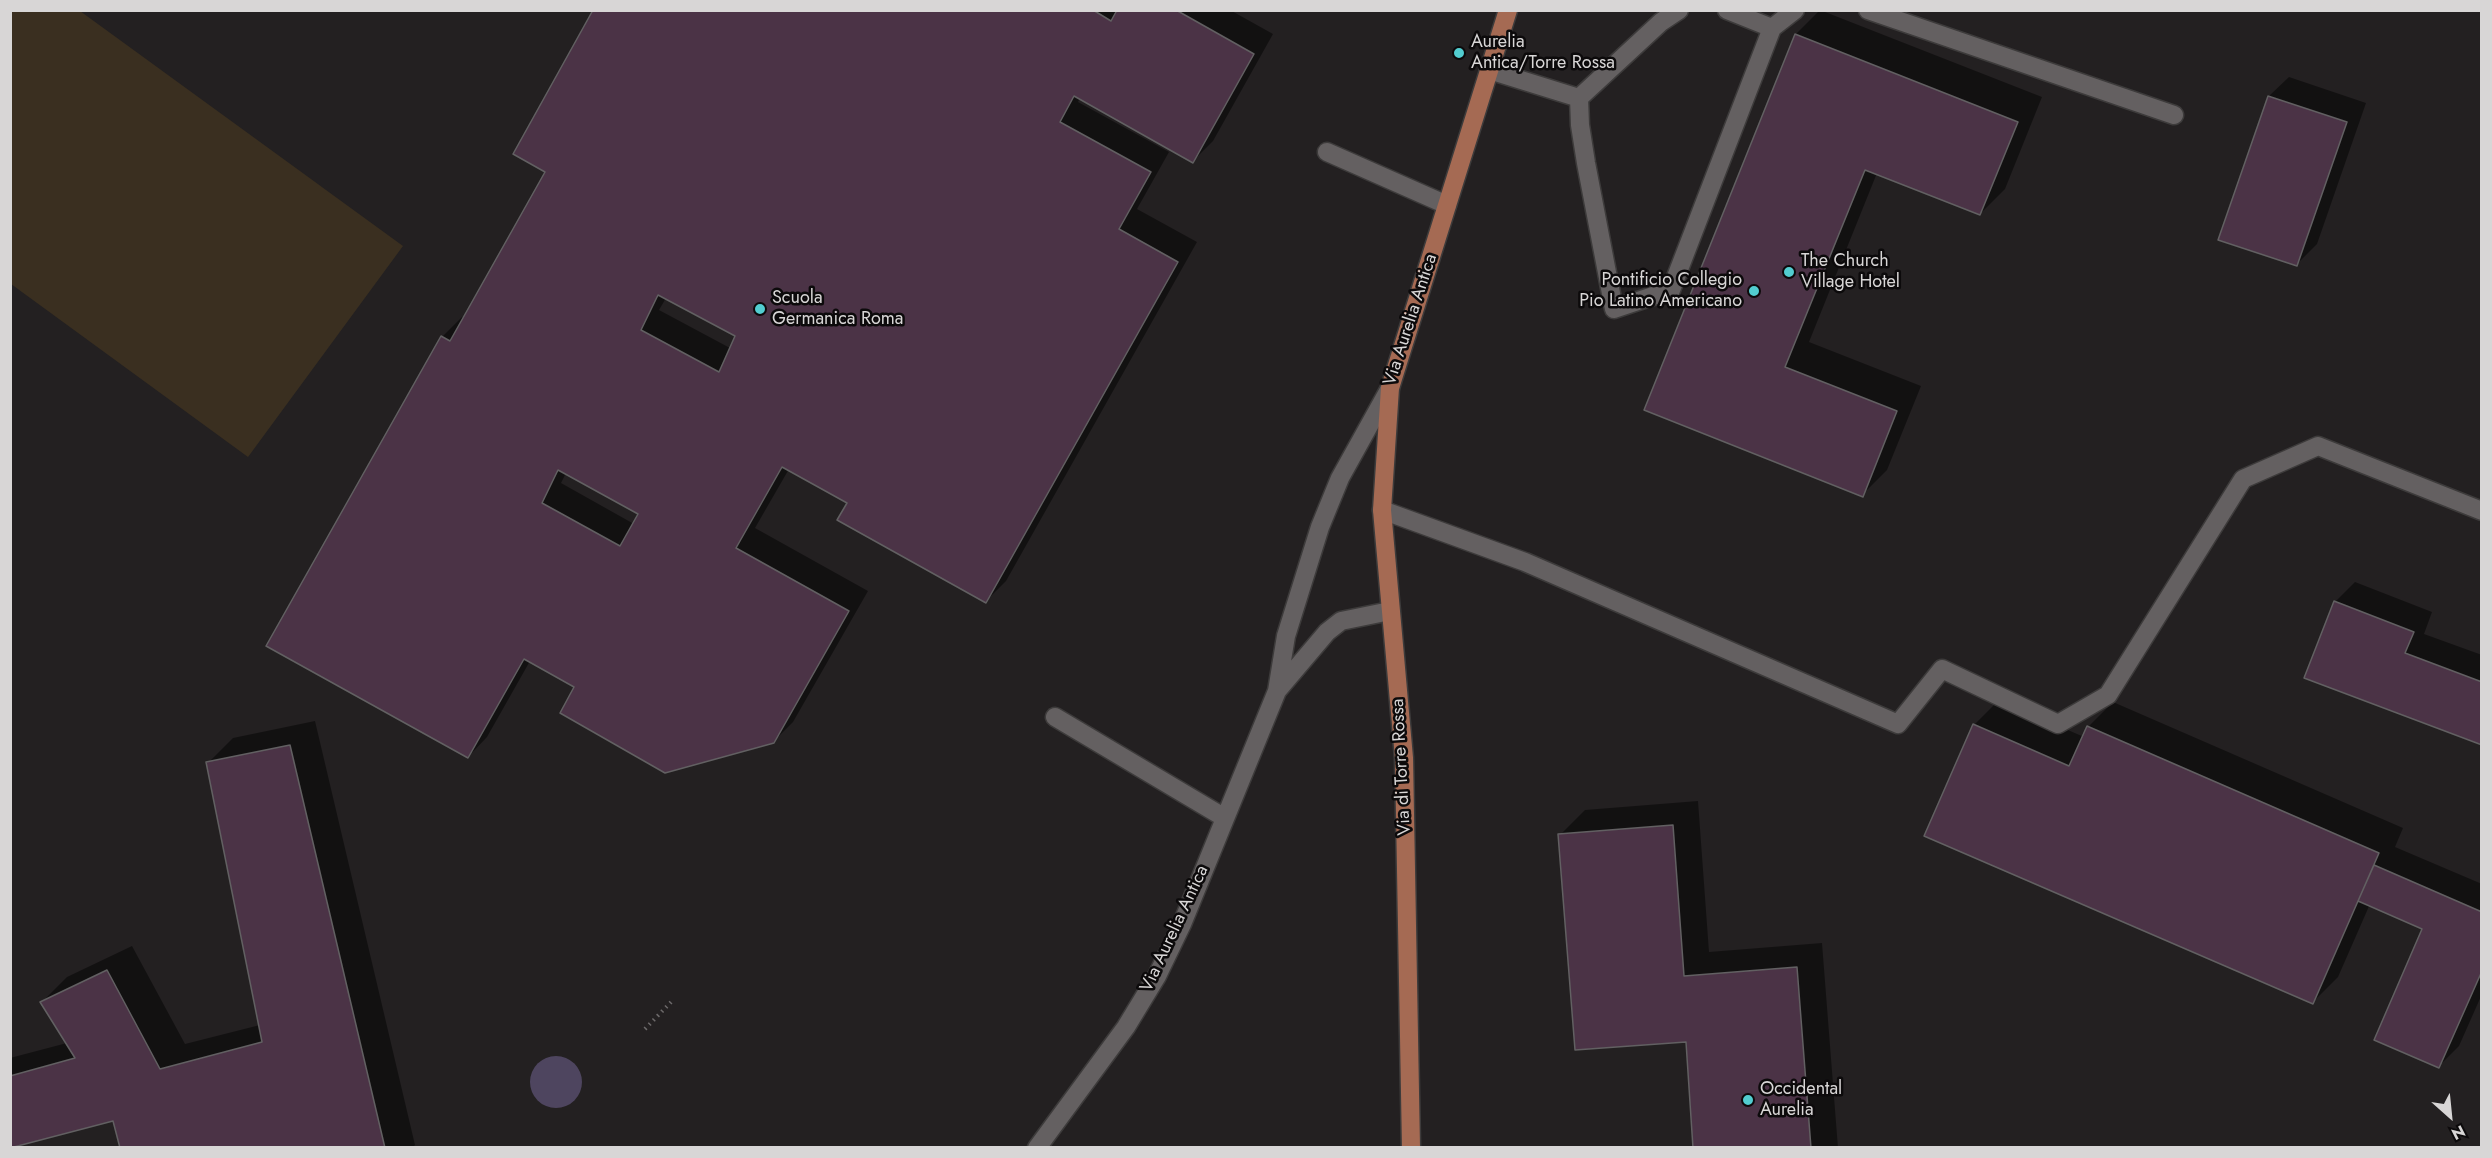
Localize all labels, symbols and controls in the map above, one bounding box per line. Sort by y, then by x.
place label: Aurelia Antica/Torre Rossa [1471,32,1615,74]
marker: Aurelia Antica/Torre Rossa [1452,46,1466,60]
street label: Via Aurelia Antica [1380,251,1442,389]
place label: The Church Village Hotel [1801,251,1900,294]
marker: The Church Village Hotel [1782,265,1796,279]
place label: Pontificio Collegio Pio Latino Americano [1579,270,1742,312]
marker: Pontificio Collegio Pio Latino Americano [1747,284,1761,298]
place label: Scuola Germanica Roma [772,288,903,330]
marker: Scuola Germanica Roma [753,302,767,316]
street label: Via di Torre Rossa [1388,698,1416,836]
street label: Via Aurelia Antica [1136,862,1214,996]
place label: Occidental Aurelia [1760,1079,1842,1122]
north arrow [2420,1086,2480,1146]
marker: Occidental Aurelia [1741,1093,1755,1107]
text: N [2448,1119,2469,1146]

